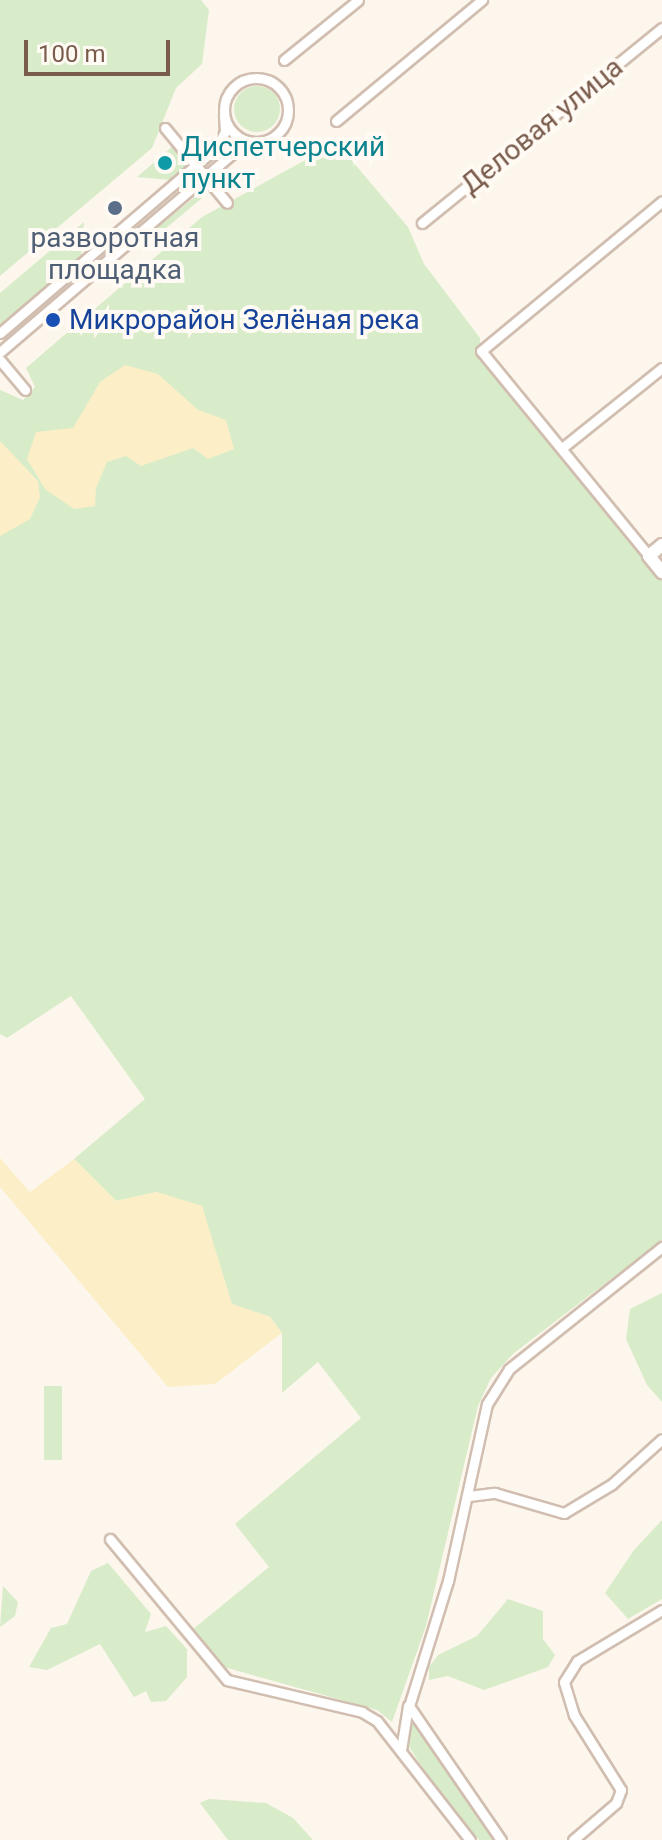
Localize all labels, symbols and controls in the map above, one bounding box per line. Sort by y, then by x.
scale bar [28,24,174,74]
text: 100 m [38,40,105,68]
street label: Деловая улица [454,50,630,202]
place label: Диспетчерский пункт [181,130,385,196]
marker: Диспетчерский пункт [156,154,174,172]
marker: разворотная площадка [106,199,124,217]
place label: разворотная площадка [31,221,199,287]
place label: Микрорайон Зелёная река [69,303,420,337]
marker: Микрорайон Зелёная река [44,311,62,329]

